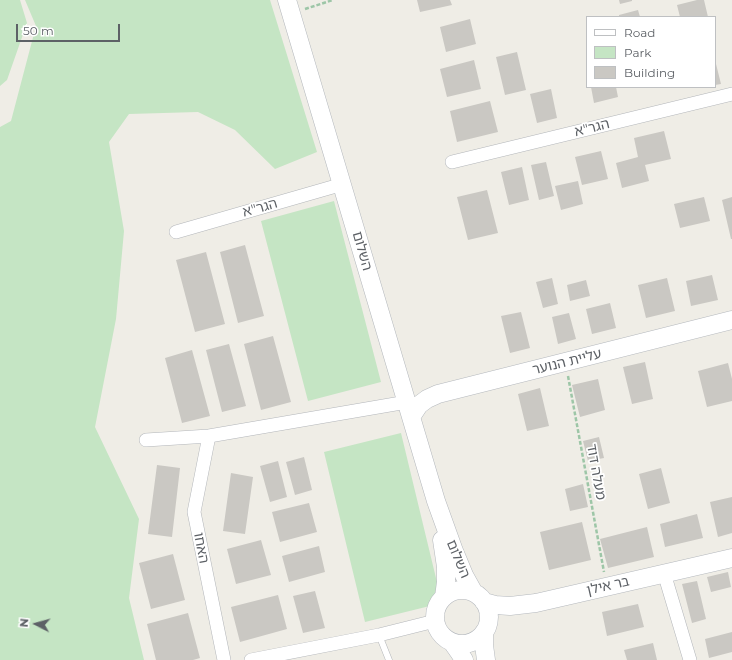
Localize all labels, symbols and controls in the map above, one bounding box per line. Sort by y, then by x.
scale bar [18,16,122,42]
legend [586,16,716,88]
text: 50 m [23,23,54,38]
text: Road [624,25,655,40]
text: Park [624,45,651,60]
text: Building [624,65,675,80]
street label: הגר"א [573,116,611,140]
street label: הגר"א [241,195,279,221]
street label: השלום [348,229,376,273]
street label: עליית הנוער [531,345,603,379]
street label: מעלה דוד [583,443,609,501]
street label: האחו [190,531,212,565]
street label: השלום [442,537,474,581]
street label: בר אילן [585,573,631,599]
north arrow [16,604,56,644]
text: N [17,618,31,628]

